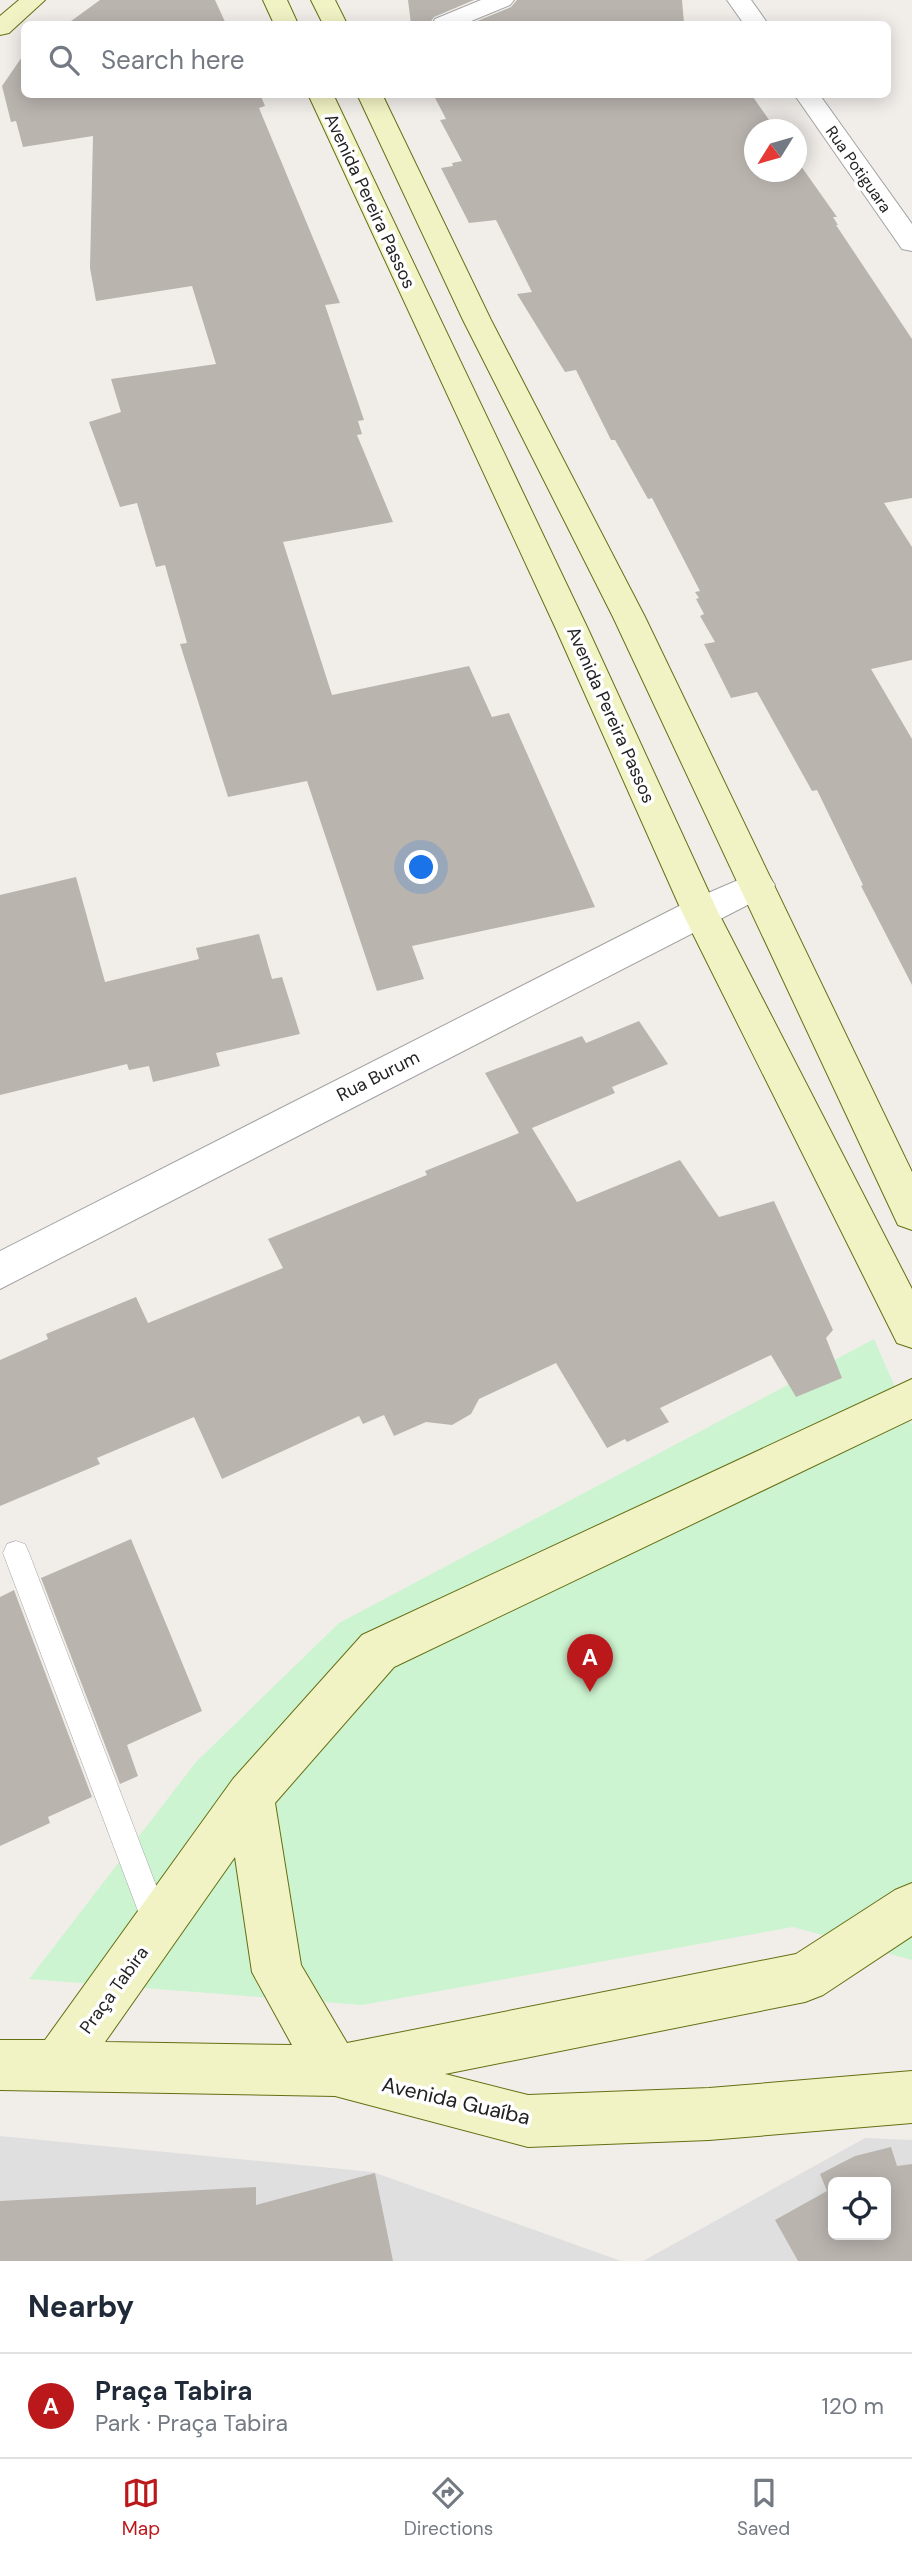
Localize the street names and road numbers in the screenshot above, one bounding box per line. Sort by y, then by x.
street label: Avenida Pereira Passos [319,110,421,292]
street label: Rua Potiguara [821,122,896,217]
street label: Avenida Pereira Passos [561,623,661,807]
street label: Rua Burum [333,1045,423,1107]
street label: Praça Tabira [74,1942,154,2038]
street label: Avenida Guaíba [379,2070,533,2132]

